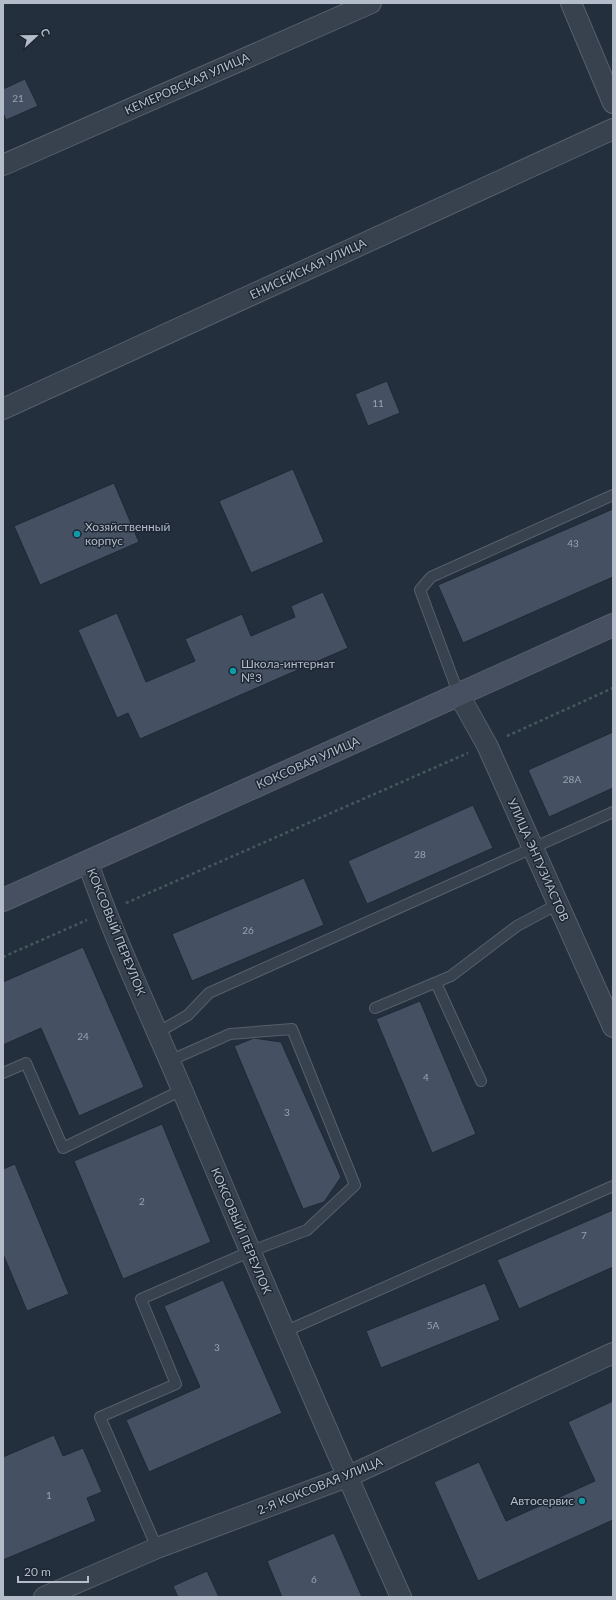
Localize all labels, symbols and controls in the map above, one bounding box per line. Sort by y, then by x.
north arrow [16,16,56,56]
text: С [38,26,53,39]
street label: КЕМЕРОВСКАЯ УЛИЦА [122,49,252,118]
house number: 21 [12,92,24,104]
street label: ЕНИСЕЙСКАЯ УЛИЦА [247,235,369,302]
house number: 11 [372,397,384,409]
place label: Хозяйственный корпус [85,519,170,548]
marker: Хозяйственный корпус [72,529,82,539]
house number: 43 [567,537,579,549]
place label: Школа-интернат №3 [241,656,335,685]
marker: Школа-интернат №3 [228,666,238,676]
street label: КОКСОВАЯ УЛИЦА [254,733,362,792]
house number: 28А [563,773,581,785]
street label: УЛИЦА ЭНТУЗИАСТОВ [505,796,572,924]
house number: 28 [414,848,426,860]
street label: КОКСОВЫЙ ПЕРЕУЛОК [84,866,149,998]
house number: 26 [242,924,254,936]
house number: 24 [77,1030,89,1042]
house number: 4 [423,1071,429,1083]
house number: 3 [284,1106,290,1118]
street label: КОКСОВЫЙ ПЕРЕУЛОК [208,1165,275,1296]
house number: 2 [139,1195,145,1207]
house number: 7 [581,1229,587,1241]
house number: 5А [427,1319,440,1331]
house number: 3 [214,1341,220,1353]
street label: 2-Я КОКСОВАЯ УЛИЦА [255,1453,385,1518]
house number: 1 [46,1489,52,1501]
place label: Автосервис [510,1493,574,1508]
marker: Автосервис [577,1496,587,1506]
scale bar [18,1558,88,1584]
text: 20 m [24,1564,51,1579]
house number: 6 [311,1573,317,1585]

